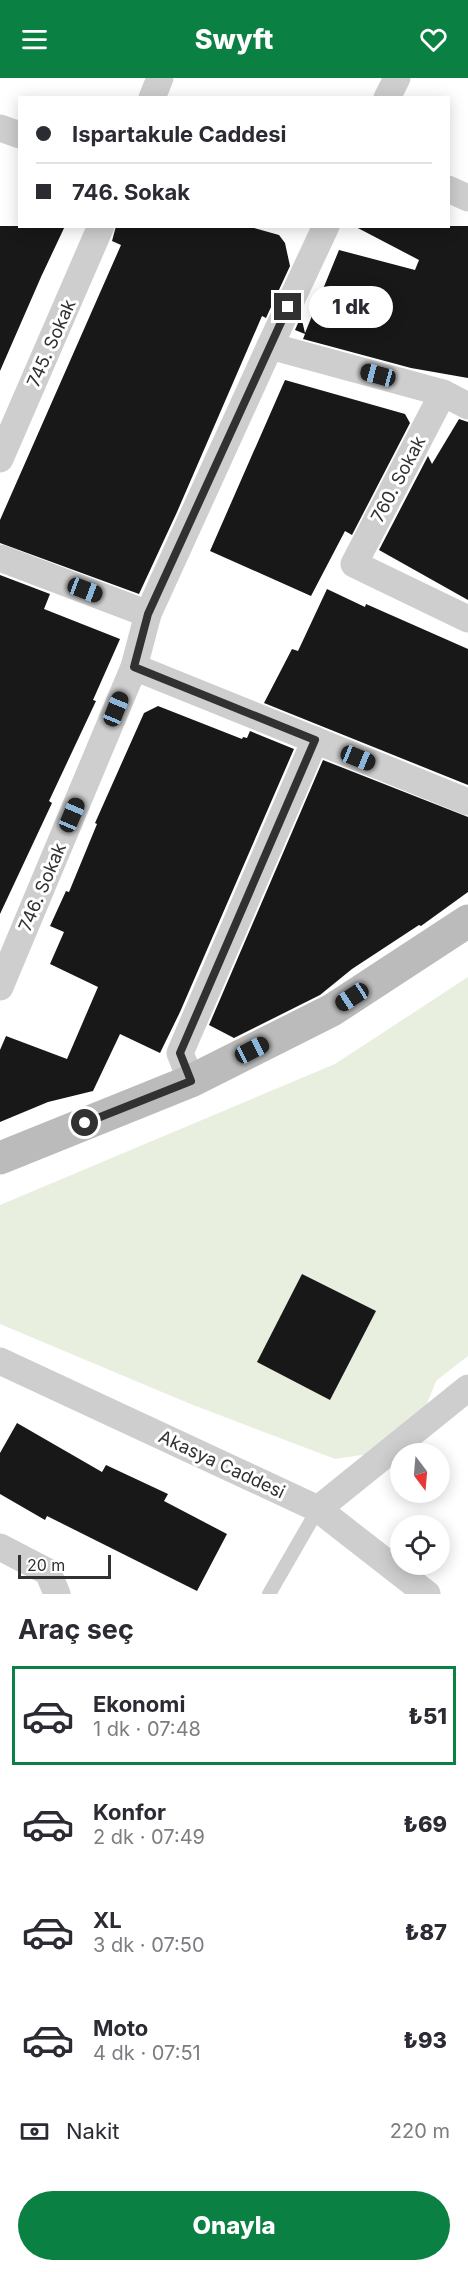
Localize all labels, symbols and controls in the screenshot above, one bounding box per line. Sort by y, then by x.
icon: menu [18,23,51,56]
text: Swyft [195,23,273,56]
icon: heart [417,23,450,56]
text: Ispartakule Caddesi [72,121,287,147]
text: 746. Sokak [72,179,190,205]
callout: 1 dk [309,286,393,328]
route end [274,293,301,320]
text: 1 dk [332,295,370,319]
street label: 745. Sokak [22,296,80,390]
car [358,362,398,388]
street label: 760. Sokak [367,432,429,526]
car [65,575,105,605]
car [101,689,131,729]
car [338,743,378,773]
car [57,795,87,835]
street label: 746. Sokak [14,840,70,934]
car [332,980,372,1014]
car [232,1034,272,1066]
route start [71,1109,98,1136]
street label: Akasya Caddesi [156,1426,288,1502]
north arrow [390,1443,450,1503]
map controls [390,1443,450,1575]
button: locate [390,1515,450,1575]
scale bar [18,1552,111,1580]
text: 20 m [27,1555,65,1575]
text: Araç seç [18,1613,134,1646]
icon: car [21,1689,75,1743]
text: Ekonomi [93,1691,185,1717]
text: ₺51 [408,1703,447,1729]
text: 1 dk · 07:48 [93,1717,201,1741]
icon: car [21,1797,75,1851]
text: Konfor [93,1799,166,1825]
text: ₺69 [403,1811,447,1837]
text: 2 dk · 07:49 [93,1825,205,1849]
icon: car [21,1905,75,1959]
text: XL [93,1907,122,1933]
text: ₺87 [405,1919,447,1945]
text: 3 dk · 07:50 [93,1933,205,1957]
icon: car [21,2013,75,2067]
text: Moto [93,2015,148,2041]
text: ₺93 [403,2027,447,2053]
text: 4 dk · 07:51 [93,2041,201,2065]
icon: cash [18,2115,51,2148]
text: Nakit [66,2118,120,2144]
text: 220 m [390,2119,450,2143]
button: Onayla [18,2191,450,2260]

